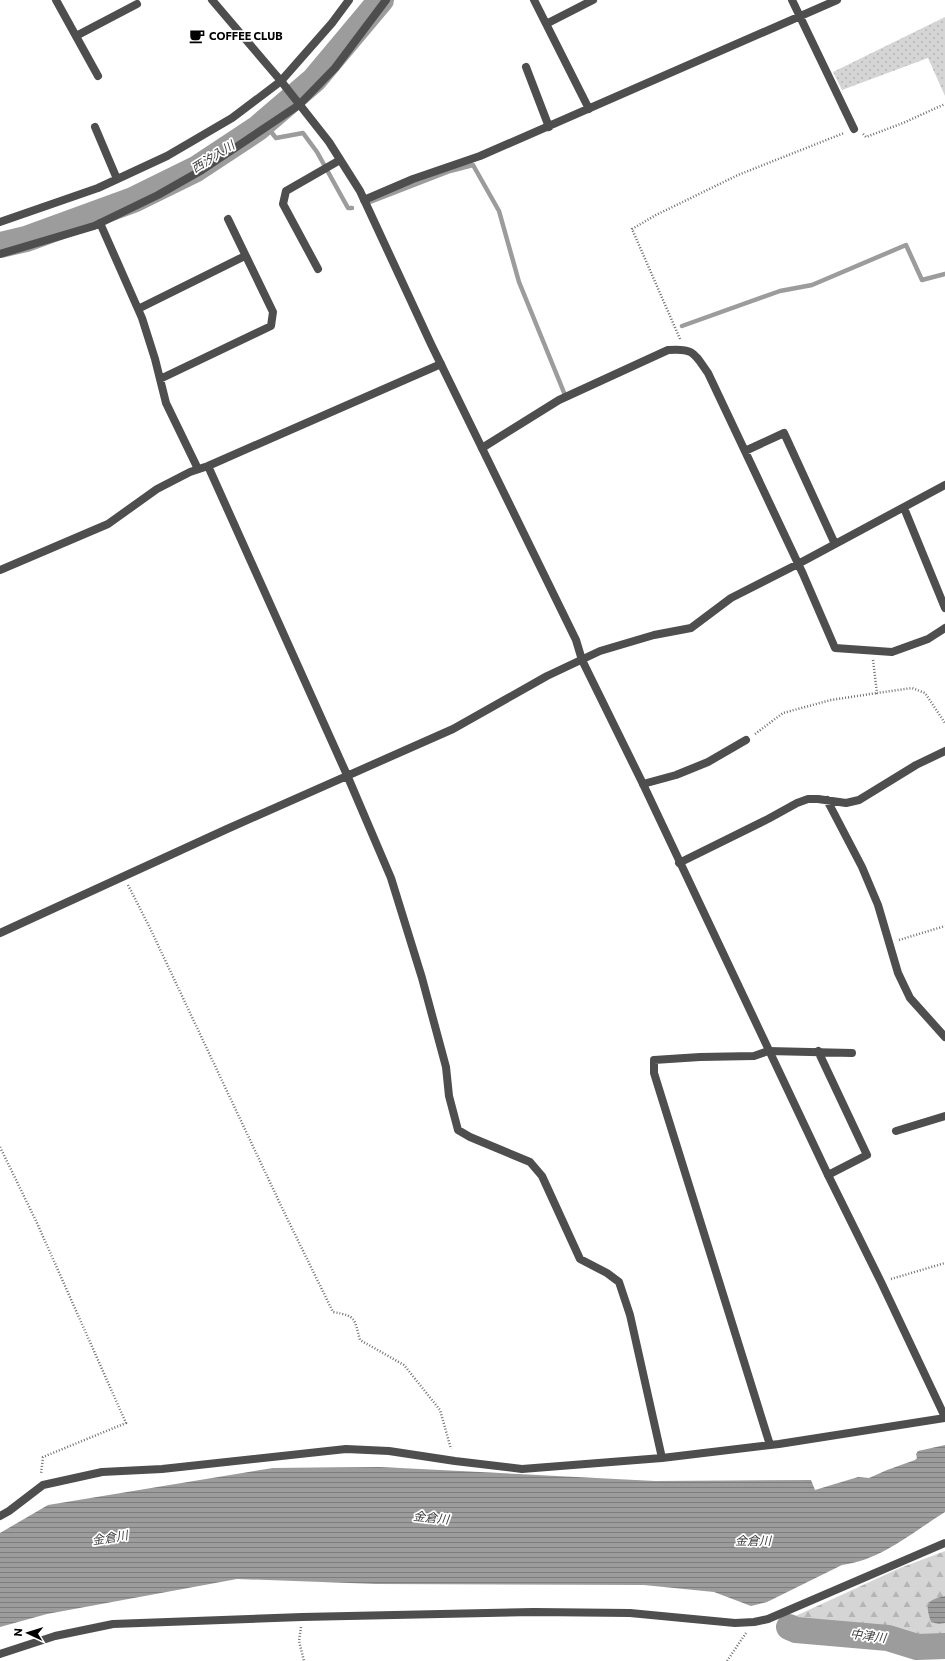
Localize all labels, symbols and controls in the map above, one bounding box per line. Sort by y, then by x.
cafe icon: COFFEE CLUB [188,27,206,45]
place label: COFFEE CLUB [209,29,282,42]
water label: 西汐入川 [188,136,238,175]
water label: 金倉川 [412,1508,452,1526]
water label: 金倉川 [91,1527,131,1547]
water label: 金倉川 [735,1533,773,1547]
north arrow [8,1613,48,1653]
water label: 中津川 [849,1626,889,1644]
text: N [11,1628,24,1637]

